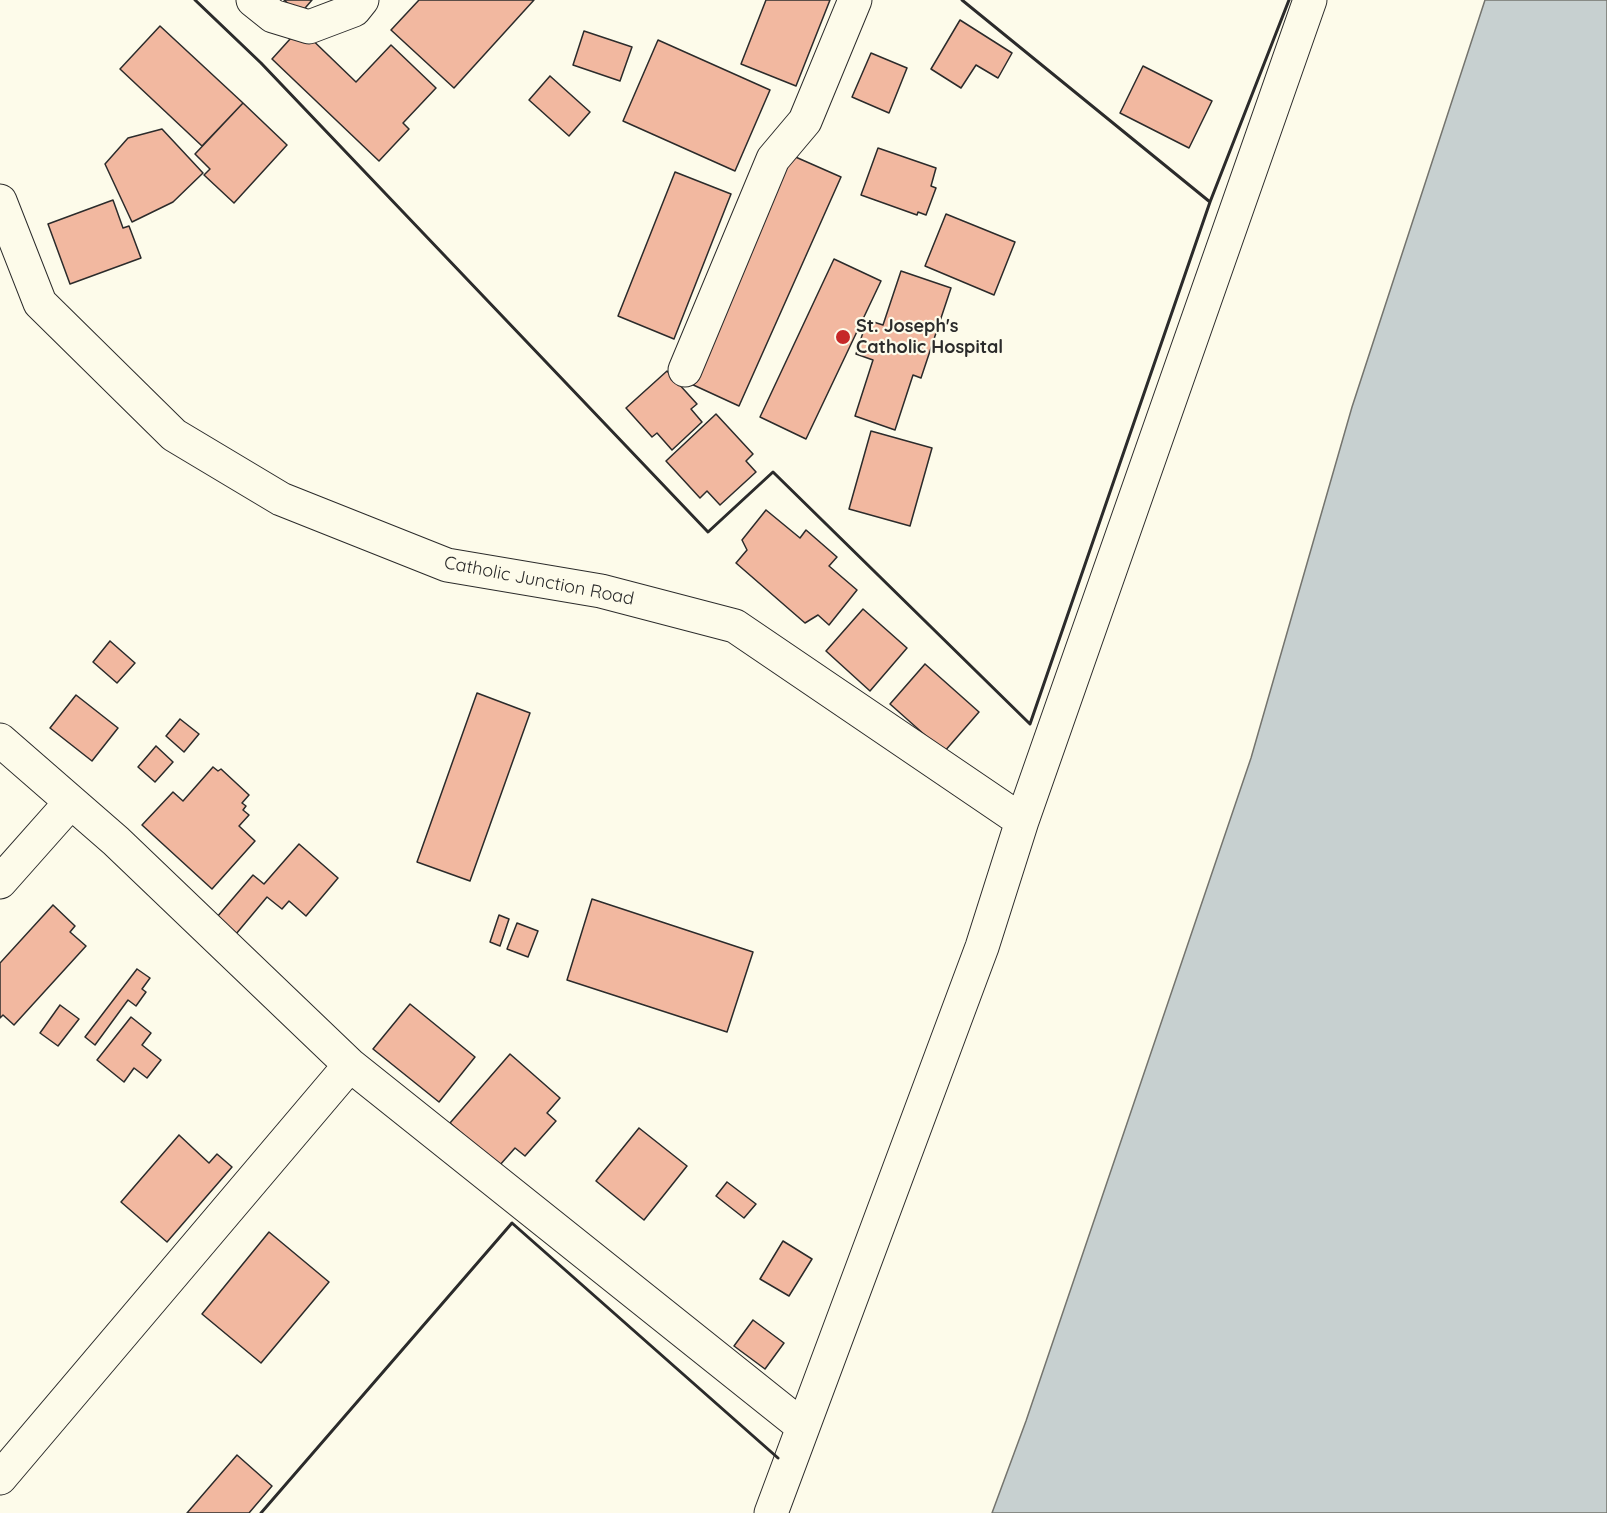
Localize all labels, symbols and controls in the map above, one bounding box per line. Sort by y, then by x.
place label: St. Joseph's Catholic Hospital [856,316,1003,358]
marker: St. Joseph's Catholic Hospital [834,328,852,346]
street label: Catholic Junction Road [442,552,636,610]

